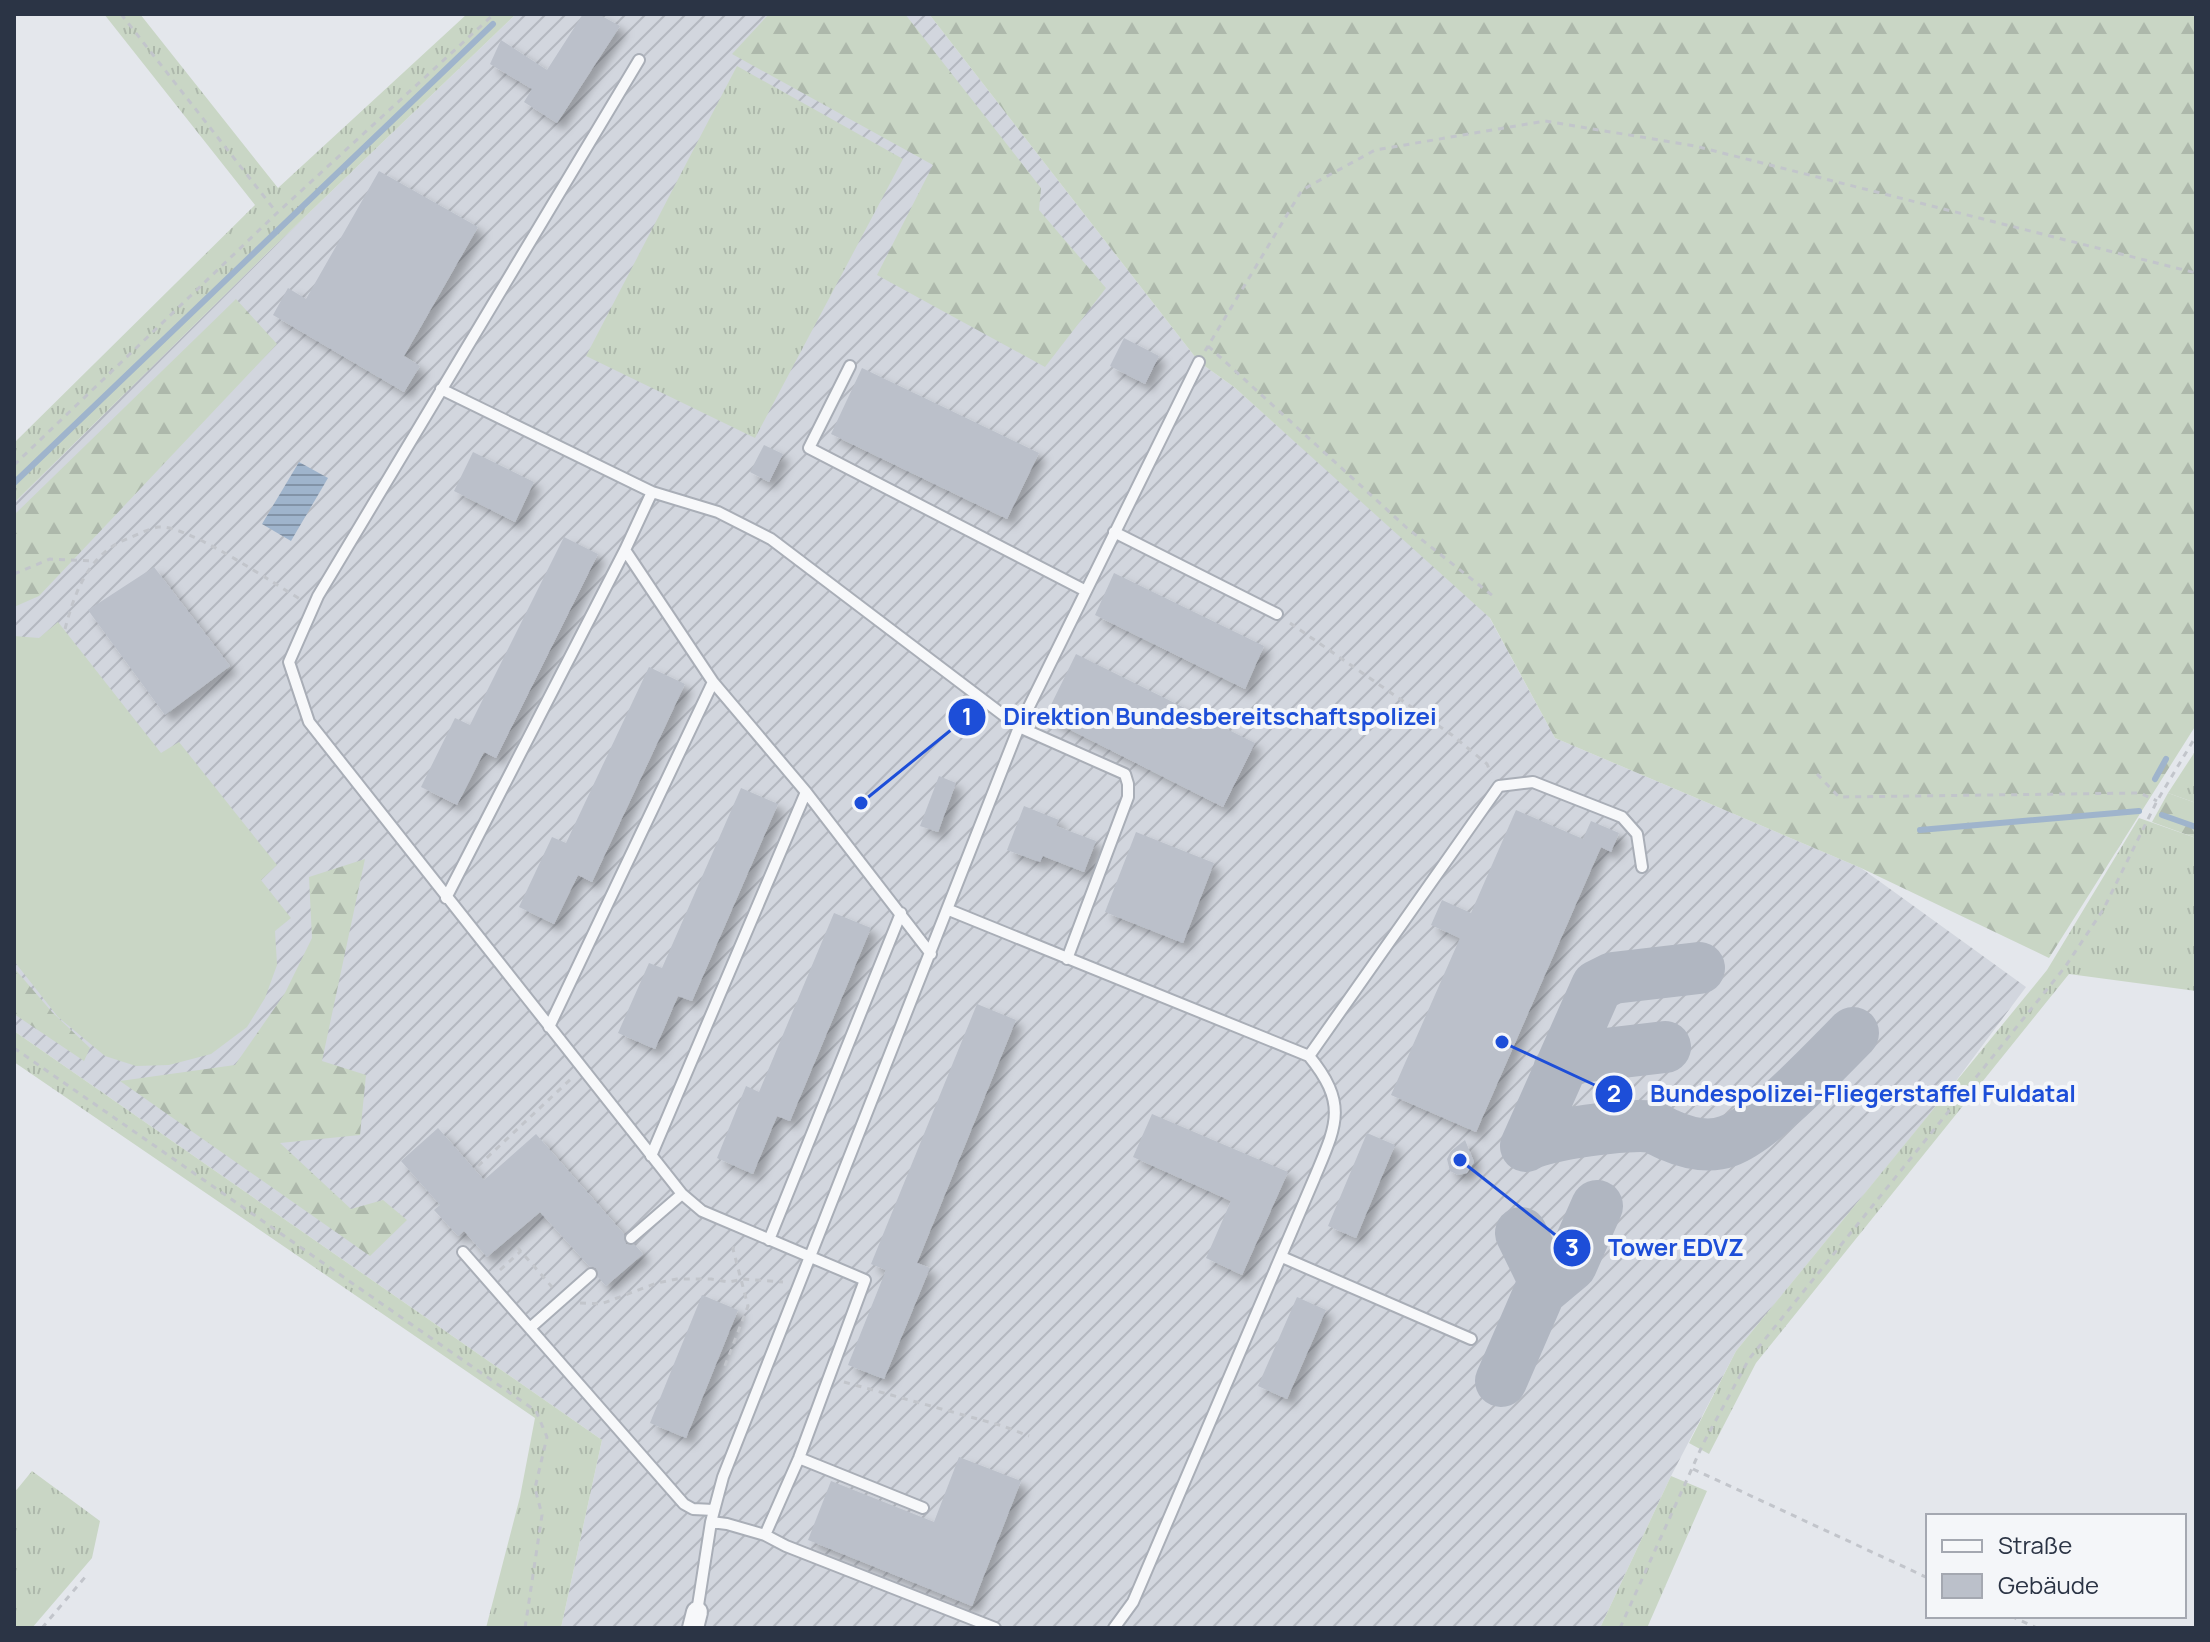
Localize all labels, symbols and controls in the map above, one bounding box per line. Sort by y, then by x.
callout: Direktion Bundesbereitschaftspolizei [947,693,1452,741]
text: 1 [962,699,972,732]
text: Direktion Bundesbereitschaftspolizei [1003,699,1437,732]
callout: Bundespolizei-Fliegerstaffel Fuldatal [1594,1070,2092,1118]
text: 2 [1607,1076,1621,1109]
text: Bundespolizei-Fliegerstaffel Fuldatal [1650,1076,2076,1109]
callout: Tower EDVZ [1552,1224,1760,1272]
text: 3 [1565,1230,1579,1263]
text: Tower EDVZ [1608,1230,1744,1263]
legend [1926,1514,2186,1618]
text: Straße [1998,1528,2072,1561]
text: Gebäude [1998,1568,2099,1601]

